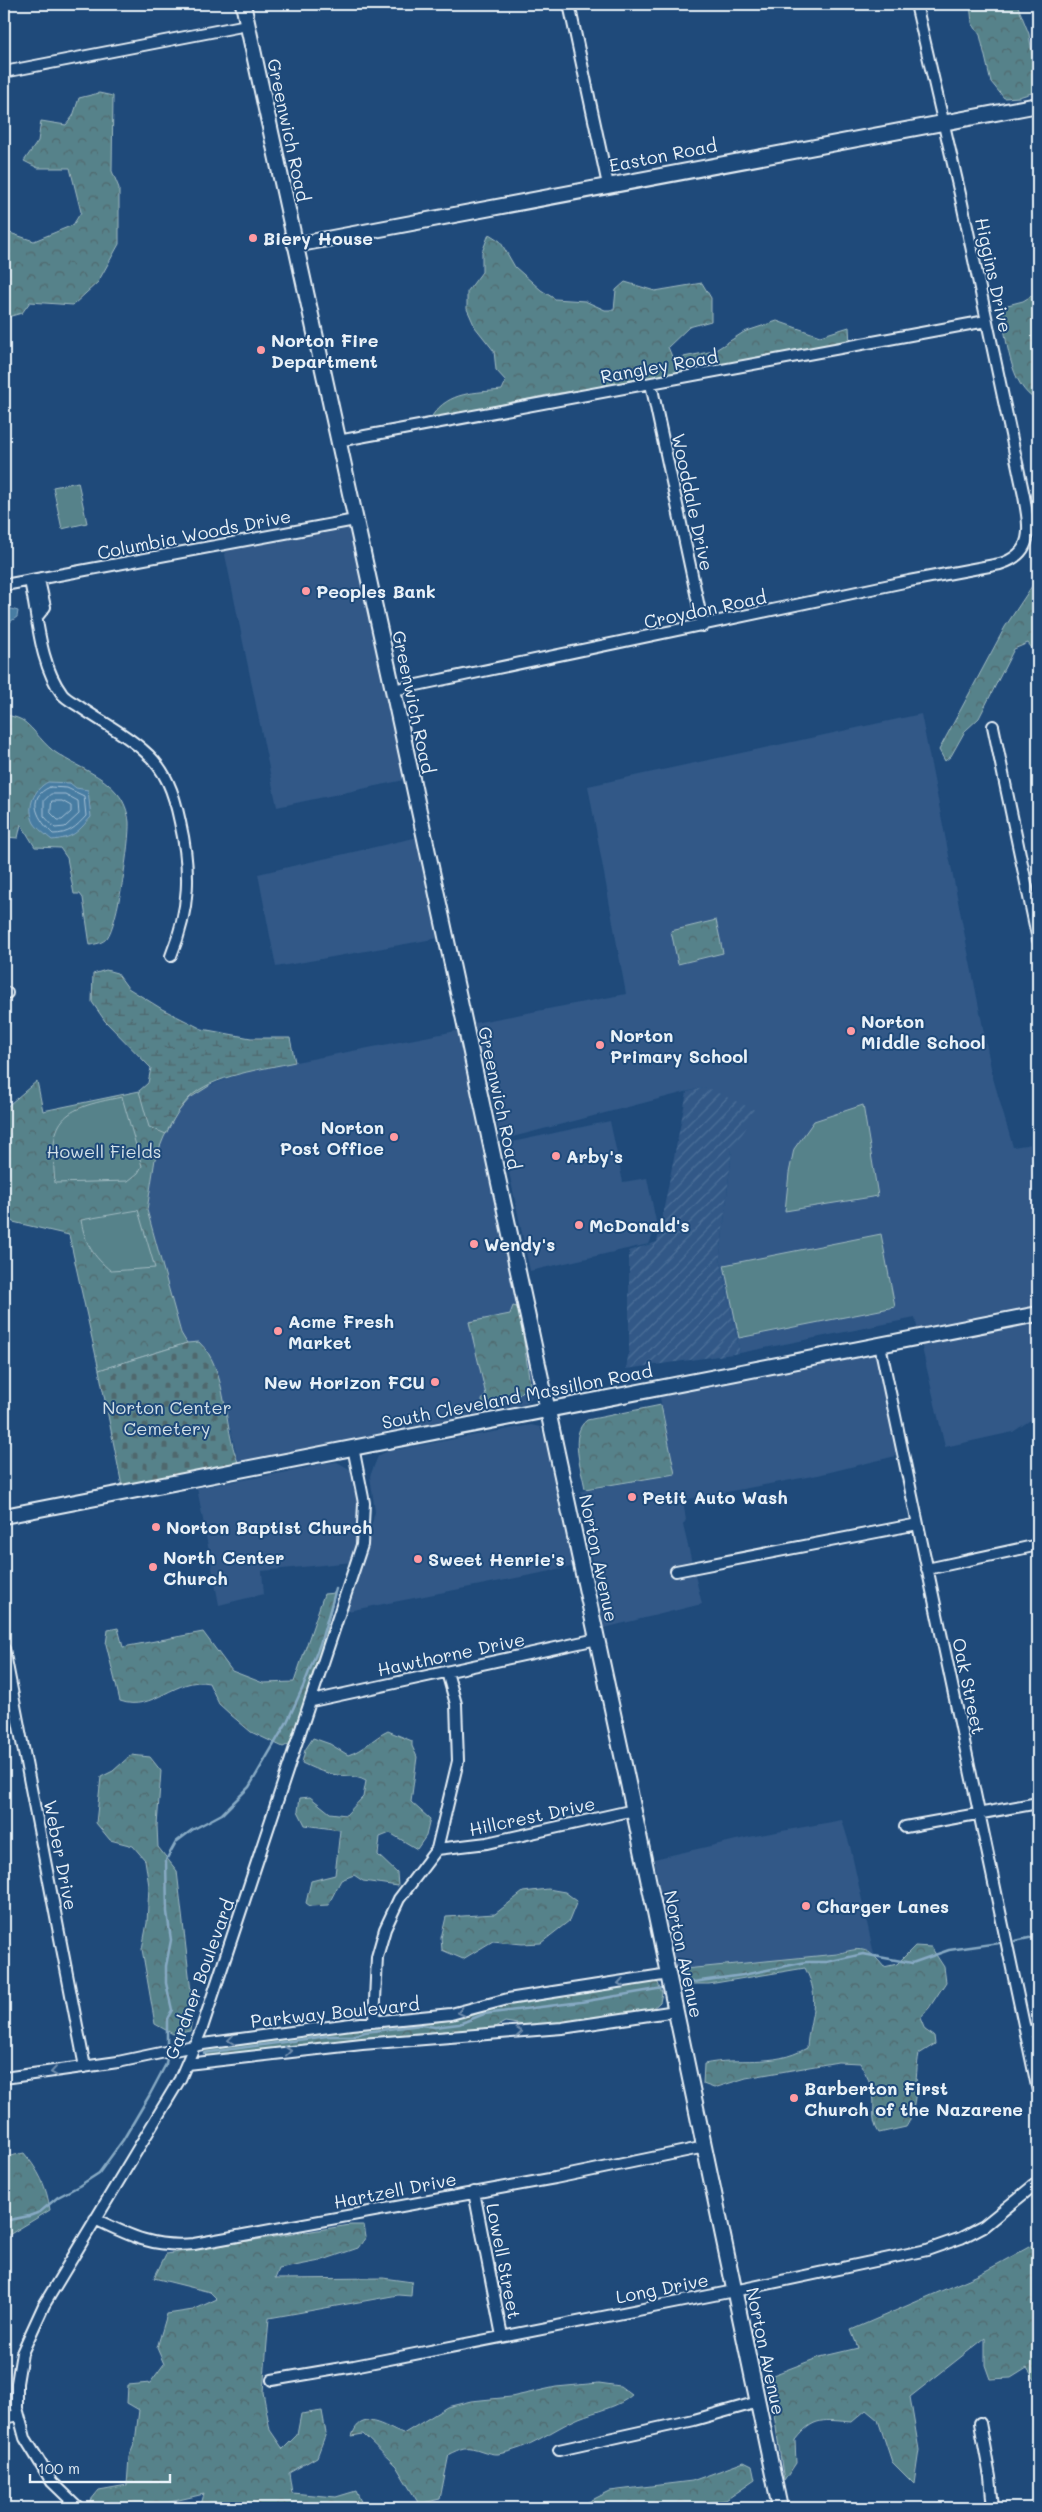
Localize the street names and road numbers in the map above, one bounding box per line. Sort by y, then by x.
street label: Greenwich Road [262,56,316,204]
street label: Easton Road [607,133,719,177]
street label: Higgins Drive [970,215,1018,335]
street label: Rangley Road [598,344,720,388]
street label: Wooddale Drive [667,431,719,573]
street label: Columbia Woods Drive [95,503,293,565]
street label: Croydon Road [642,584,768,634]
street label: Greenwich Road [387,628,441,776]
street label: Greenwich Road [473,1024,527,1172]
street label: South Cleveland Massillon Road [380,1358,654,1434]
street label: Norton Avenue [574,1492,624,1624]
street label: Hawthorne Drive [375,1627,527,1681]
street label: Oak Street [947,1636,991,1736]
street label: Hillcrest Drive [467,1791,597,1841]
street label: Weber Drive [39,1798,83,1912]
street label: Norton Avenue [659,1888,709,2020]
street label: Gardner Boulevard [159,1895,239,2063]
street label: Parkway Boulevard [249,1991,421,2033]
street label: Hartzell Drive [332,2166,458,2214]
street label: Lowell Street [481,2201,527,2321]
street label: Long Drive [614,2267,710,2309]
street label: Norton Avenue [741,2285,791,2417]

